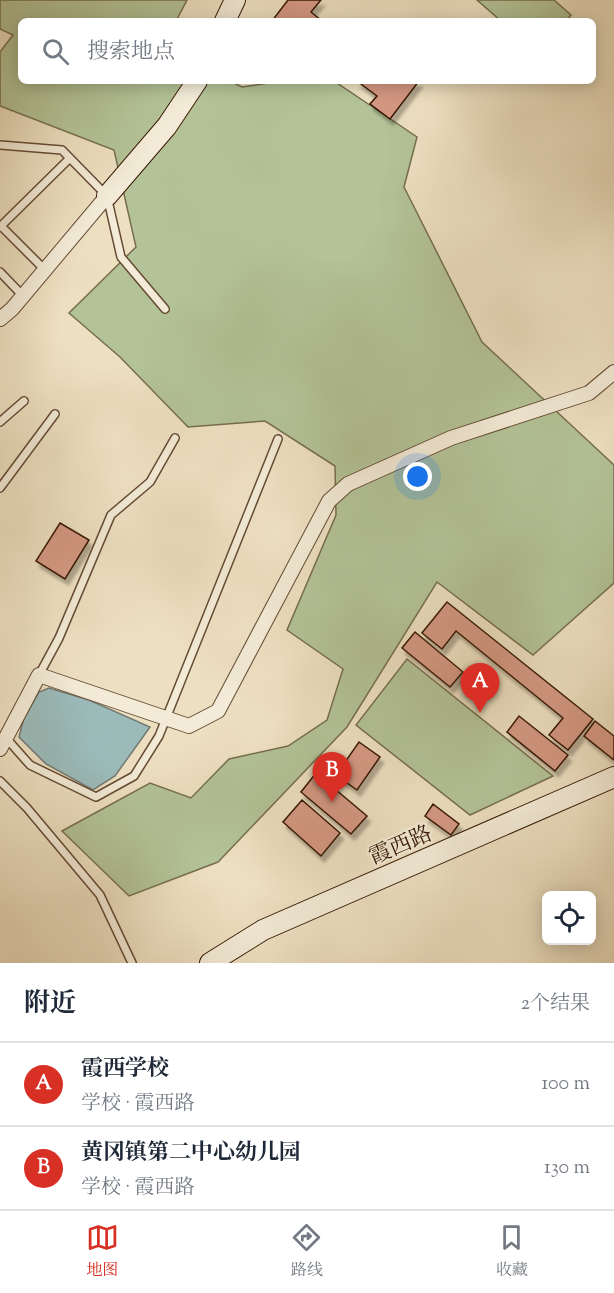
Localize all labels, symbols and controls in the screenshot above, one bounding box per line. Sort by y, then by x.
search box [18,18,596,84]
icon: search [39,35,72,68]
text: 搜索地点 [87,37,175,69]
your location [403,462,432,491]
pin: A [460,664,500,713]
pin: B [312,752,352,802]
street label: 霞西路 [365,819,438,874]
map controls [542,891,596,945]
button: locate [542,891,596,945]
text: 附近 [24,986,76,1023]
text: 2个结果 [521,990,590,1019]
text: 霞西学校 [81,1054,169,1086]
text: A [35,1070,52,1099]
text: 100 m [541,1070,590,1099]
text: 学校 · 霞西路 [81,1090,195,1119]
text: 黄冈镇第二中心幼儿园 [81,1138,301,1170]
text: B [37,1154,50,1183]
text: 130 m [544,1154,590,1183]
text: 学校 · 霞西路 [81,1174,195,1203]
tab: 地图 [86,1221,119,1283]
tab: 路线 [290,1221,323,1283]
tab: 收藏 [495,1221,528,1283]

